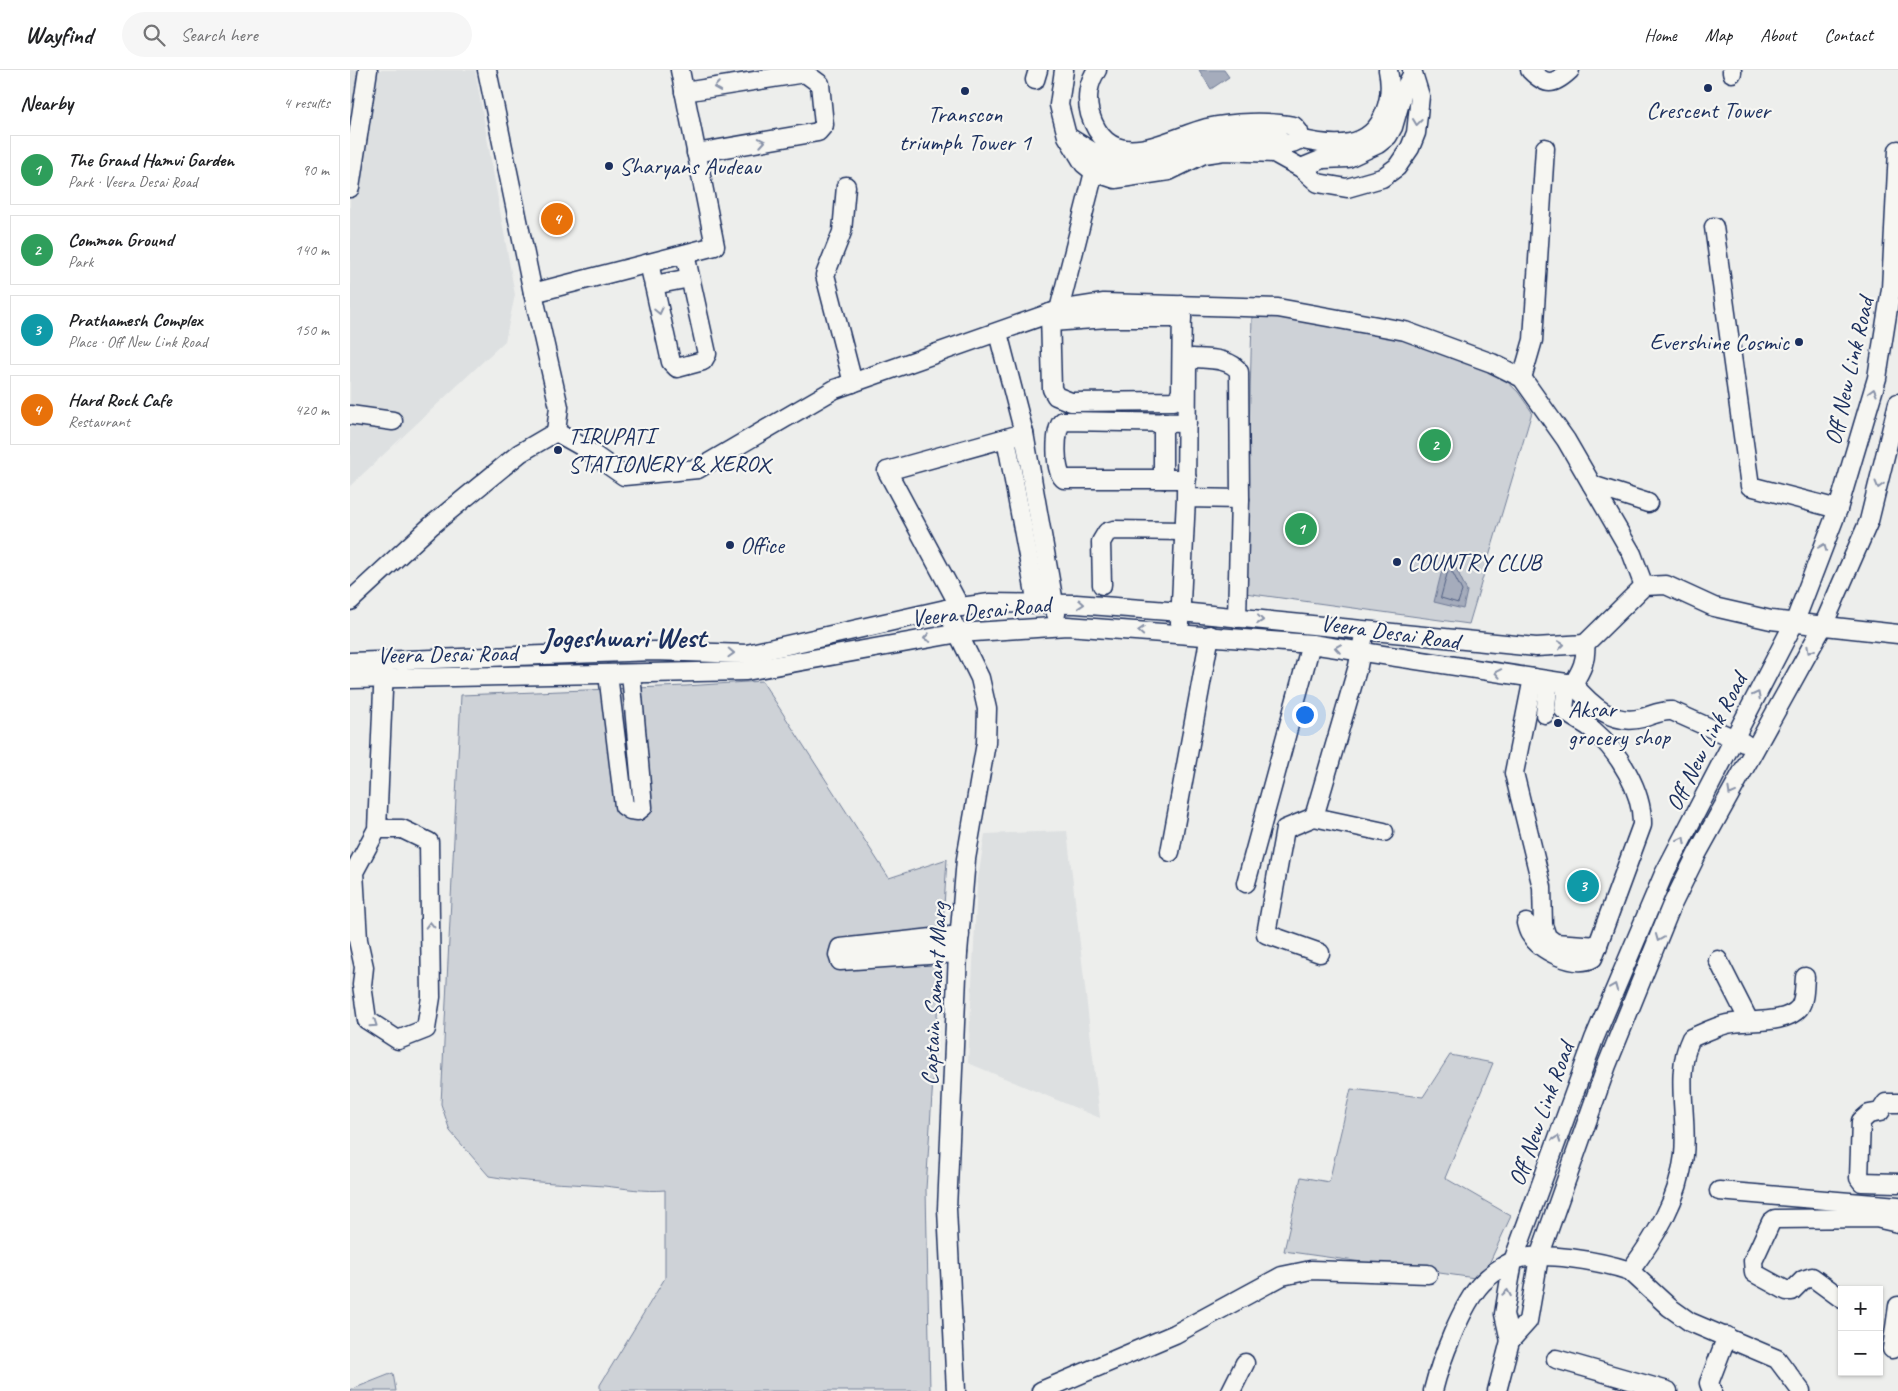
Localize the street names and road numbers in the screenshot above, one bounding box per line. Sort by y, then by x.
street label: Off New Link Road [1817,291,1881,448]
street label: Veera Desai Road [910,588,1056,633]
street label: Veera Desai Road [1319,607,1465,657]
street label: Veera Desai Road [377,638,521,670]
street label: Off New Link Road [1658,665,1755,816]
street label: Captain Samant Marg [914,899,954,1086]
street label: Off New Link Road [1501,1035,1582,1190]

